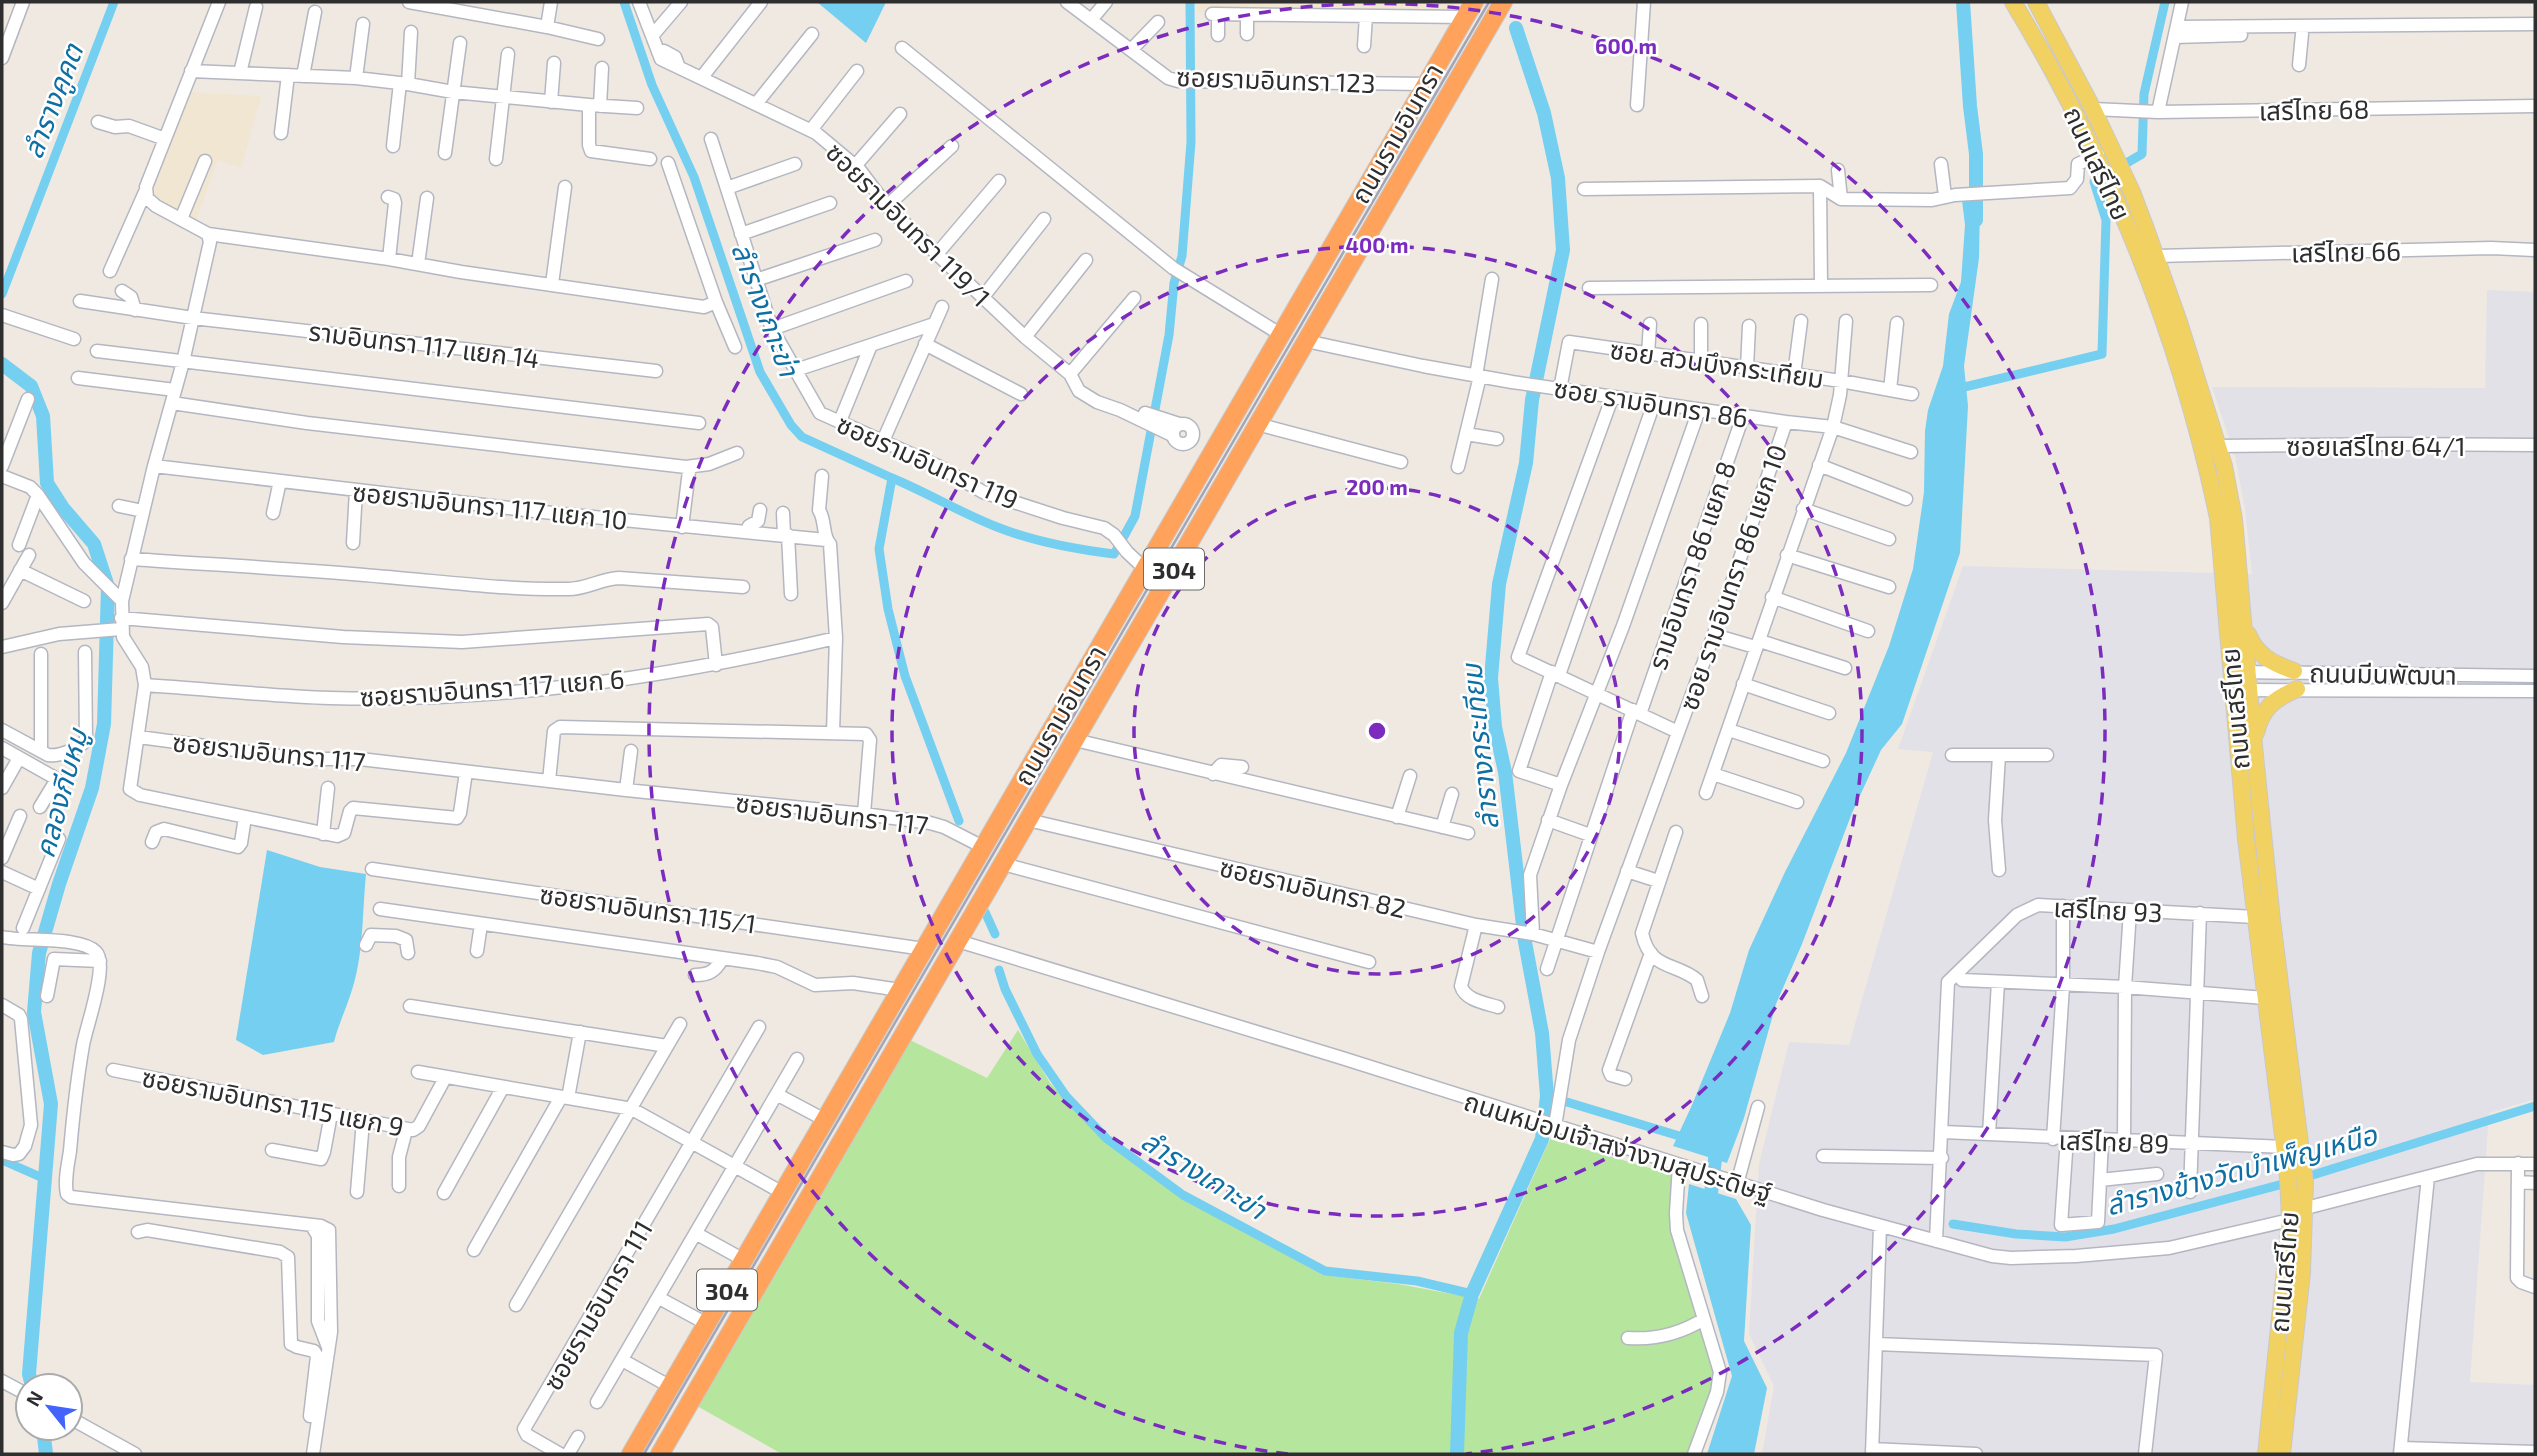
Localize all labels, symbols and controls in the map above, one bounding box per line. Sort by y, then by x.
text: 600 m [1595,33,1657,58]
water label: ลำรางคูคต [15,38,92,164]
street label: ถนนรามอินทรา [1343,57,1449,209]
street label: ซอยรามอินทรา 123 [1176,60,1376,98]
street label: เสรีไทย 68 [2258,93,2370,125]
street label: ถนนเสรีไทย [2058,101,2138,225]
street label: ซอยรามอินทรา 119/1 [821,136,997,312]
text: 400 m [1346,232,1408,257]
street label: เสรีไทย 66 [2291,235,2401,267]
water label: ลำรางเกาะข่า [725,238,808,382]
street label: รามอินทรา 117 แยก 14 [307,314,541,374]
street label: ซอย สวนบึงกระเทียม [1608,333,1826,393]
street label: ซอย รามอินทรา 86 [1552,371,1750,433]
street label: ซอยรามอินทรา 119 [832,407,1024,515]
street label: ซอยเสรีไทย 64/1 [2286,430,2466,461]
street label: ซอย รามอินทรา 86 แยก 10 [1672,440,1792,714]
street label: รามอินทรา 86 แยก 8 [1641,457,1741,673]
text: 200 m [1346,474,1408,499]
street label: ซอยรามอินทรา 117 แยก 10 [351,475,629,535]
road number: 304 [1144,548,1204,590]
street label: ถนนรามอินทรา [1006,639,1112,791]
street label: ถนนเสรีไทย [2213,647,2255,771]
street label: ถนนมีนพัฒนา [2309,656,2457,690]
water label: ลำรางกระเทียม [1453,661,1505,832]
street label: ซอยรามอินทรา 117 แยก 6 [359,662,625,712]
centre of rings [1365,719,1389,743]
water label: คลองกีบหมู [27,723,96,861]
street label: ซอยรามอินทรา 117 [171,725,367,777]
street label: ซอยรามอินทรา 117 [734,786,930,840]
street label: ซอยรามอินทรา 82 [1217,851,1409,923]
street label: ซอยรามอินทรา 115/1 [538,877,758,939]
street label: เสรีไทย 93 [2053,891,2163,927]
street label: ซอยรามอินทรา 115 แยก 9 [140,1060,406,1142]
street label: ถนนหม่อมเจ้าสง่างามสุประดิษฐ์ [1460,1084,1776,1210]
water label: ลำรางข้างวัดบำเพ็ญเหนือ [2102,1116,2381,1222]
water label: ลำรางเกาะข่า [1136,1122,1274,1226]
street label: เสรีไทย 89 [2058,1124,2170,1158]
street label: ถนนเสรีไทย [2262,1210,2304,1334]
street label: ซอยรามอินทรา 111 [536,1215,658,1395]
road number: 304 [697,1270,757,1310]
north arrow [14,1372,84,1442]
text: N [20,1387,47,1410]

